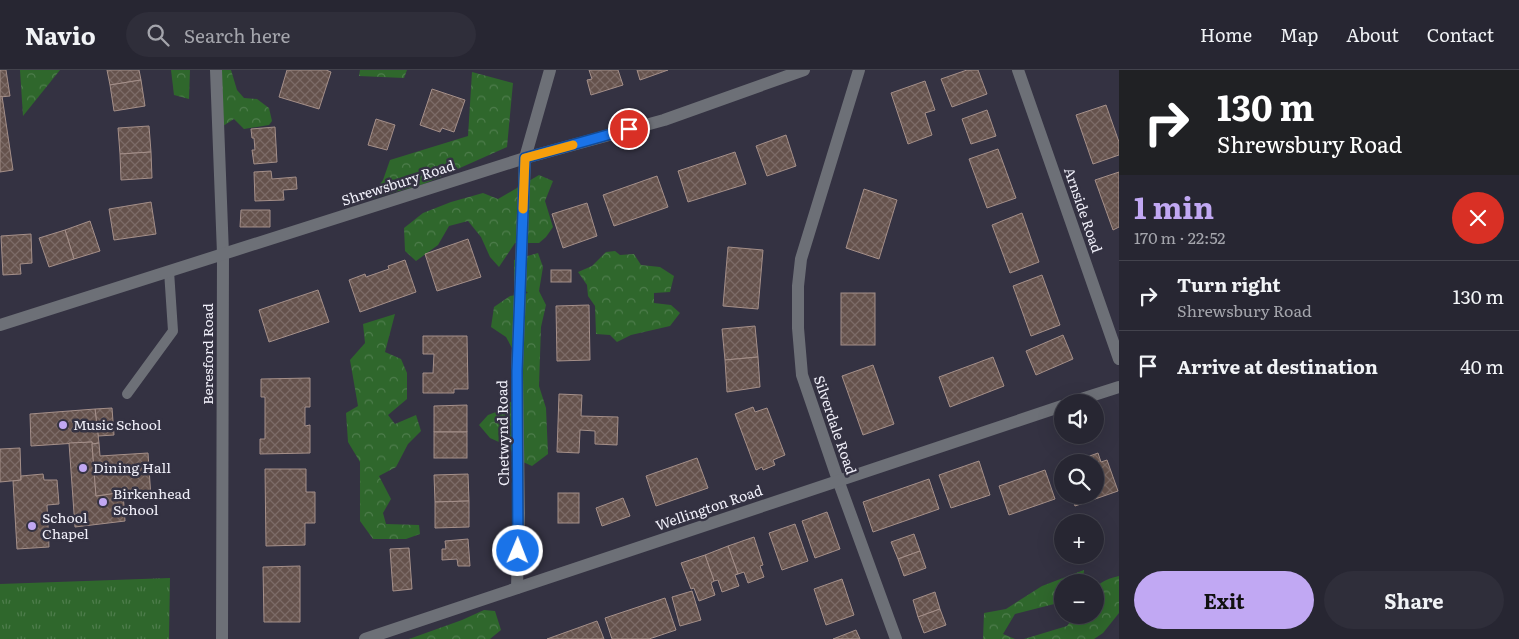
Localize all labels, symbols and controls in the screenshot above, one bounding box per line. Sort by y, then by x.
search box [126,12,476,57]
text: Navio [25,17,96,52]
icon: search [144,21,172,49]
text: Search here [184,21,290,49]
text: Home [1200,21,1252,48]
text: Map [1280,21,1318,48]
text: About [1346,21,1399,48]
text: Contact [1427,21,1494,48]
text: 130 m [1217,80,1314,132]
icon: right [1134,90,1199,155]
pin [608,108,650,150]
icon: arrive [615,115,643,143]
text: Shrewsbury Road [1217,127,1402,160]
street label: Shrewsbury Road [339,154,457,210]
street label: Arnside Road [1060,164,1108,256]
text: 1 min [1134,184,1214,228]
button: close [1452,192,1504,244]
text: 170 m · 22:52 [1134,225,1225,249]
text: Turn right [1177,270,1281,298]
icon: right [1134,282,1162,310]
text: 130 m [1453,282,1504,310]
text: Shrewsbury Road [1177,298,1312,322]
street label: Beresford Road [197,303,217,405]
icon: arrive [1134,352,1162,380]
text: Arrive at destination [1177,352,1378,380]
text: 40 m [1460,352,1504,380]
street label: Silverdale Road [810,372,862,477]
street label: Chetwynd Road [491,379,513,486]
map controls [1054,394,1104,624]
button: sound [1054,394,1104,444]
place label: Music School [73,414,162,434]
marker: Music School [57,419,69,431]
button: search [1054,454,1104,504]
place label: Dining Hall [93,457,171,477]
marker: Dining Hall [77,462,89,474]
street label: Wellington Road [653,479,765,535]
place label: Birkenhead School [113,483,191,519]
marker: Birkenhead School [97,496,109,508]
place label: School Chapel [42,507,89,543]
button: + [1054,514,1104,564]
marker: School Chapel [26,520,38,532]
position arrow [491,524,543,576]
button: Exit [1134,571,1314,629]
button: Share [1324,571,1504,629]
button: − [1054,574,1104,624]

